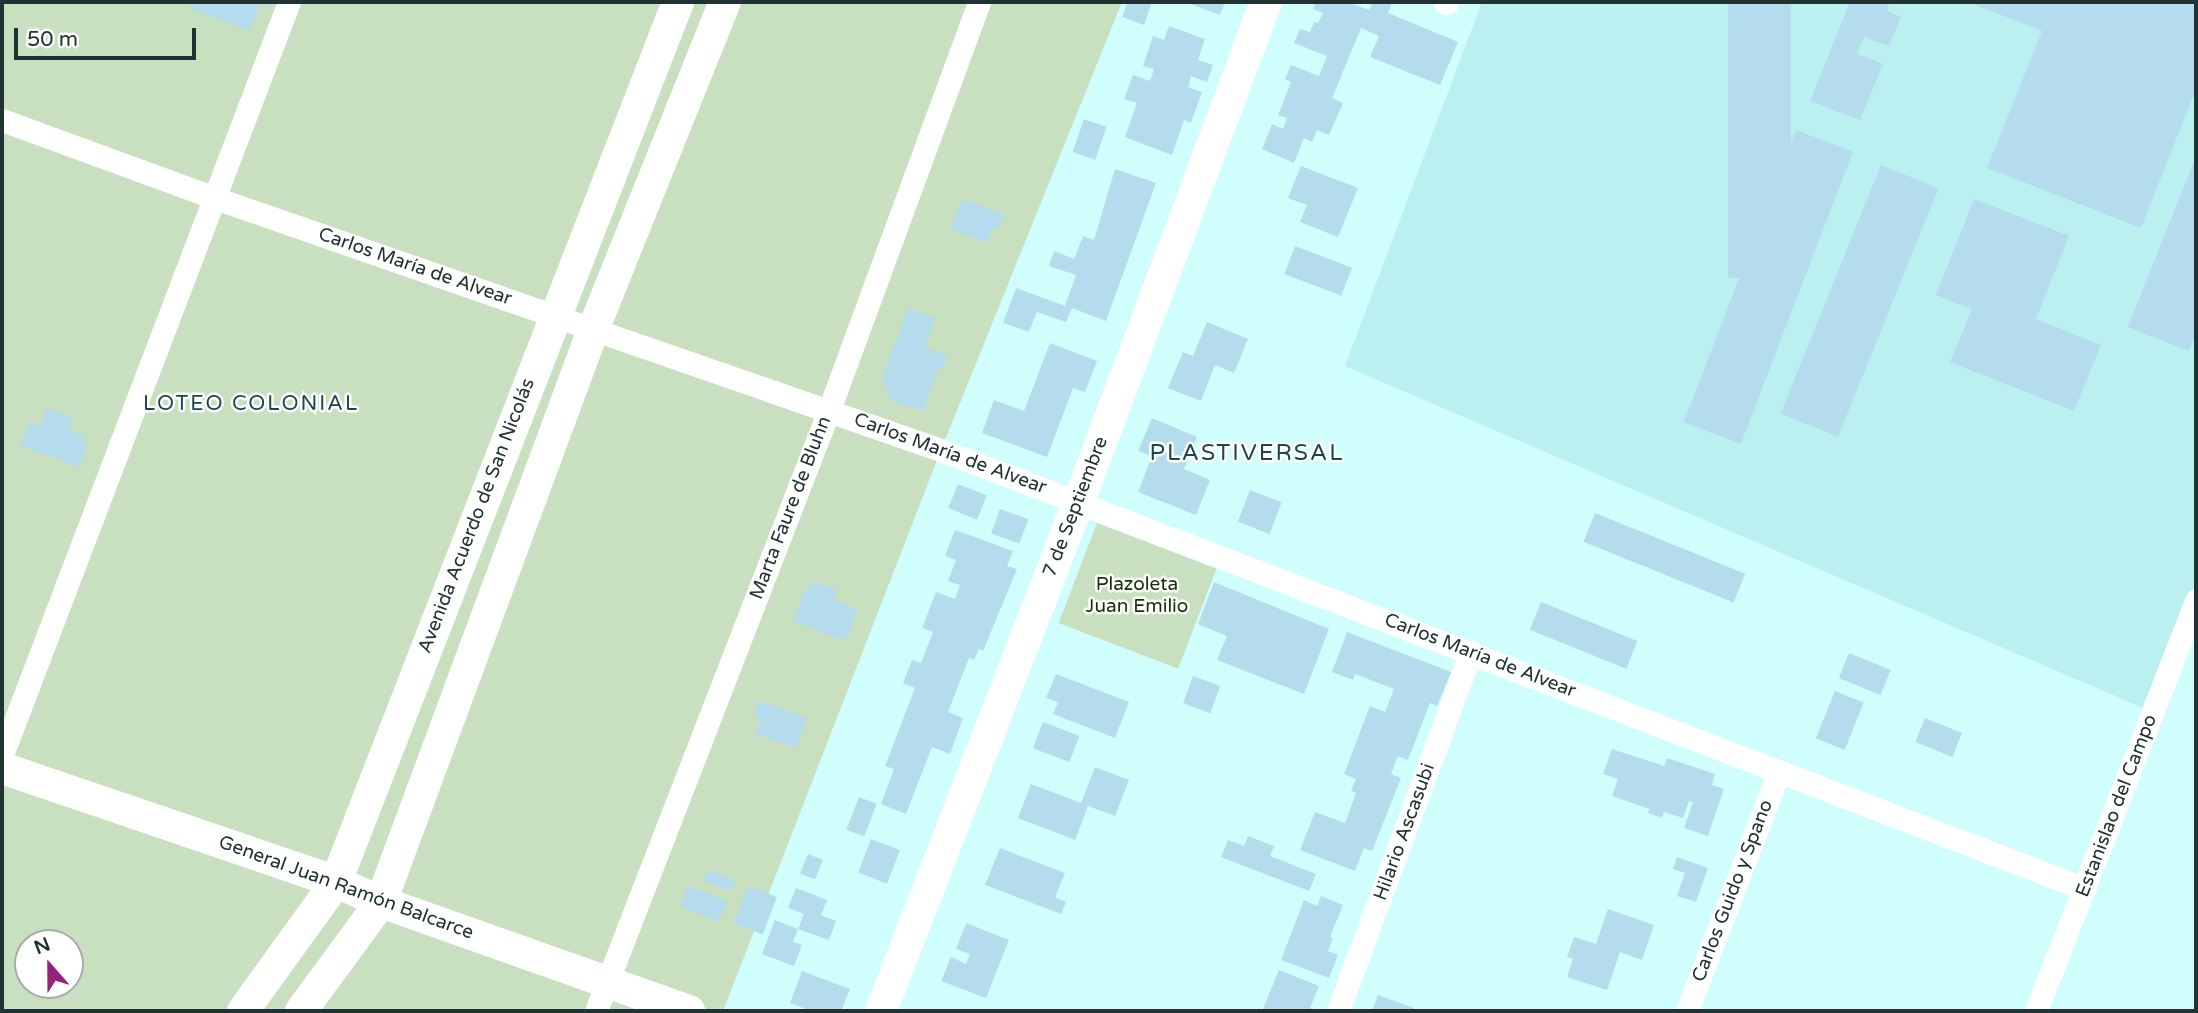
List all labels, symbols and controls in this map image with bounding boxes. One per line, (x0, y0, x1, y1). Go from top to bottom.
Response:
scale bar (18, 14, 200, 58)
text: 50 m (27, 27, 78, 52)
street label: Carlos María de Alvear (315, 223, 515, 311)
street label: Avenida Acuerdo de San Nicolás (414, 375, 540, 657)
district label: LOTEO COLONIAL (145, 391, 357, 417)
street label: Carlos María de Alvear (851, 409, 1049, 499)
street label: Marta Faure de Bluhn (746, 413, 836, 603)
street label: 7 de Septiembre (1039, 433, 1113, 581)
district label: PLASTIVERSAL (1151, 439, 1343, 467)
park label: Plazoleta Juan Emilio (1086, 574, 1188, 618)
street label: Carlos María de Alvear (1381, 609, 1579, 703)
street label: Estanislao del Campo (2072, 712, 2162, 900)
street label: Hilario Ascasubi (1370, 760, 1440, 904)
street label: Carlos Guido y Spano (1688, 797, 1778, 985)
street label: General Juan Ramón Balcarce (215, 831, 477, 945)
north arrow (14, 929, 84, 999)
text: N (31, 933, 53, 959)

